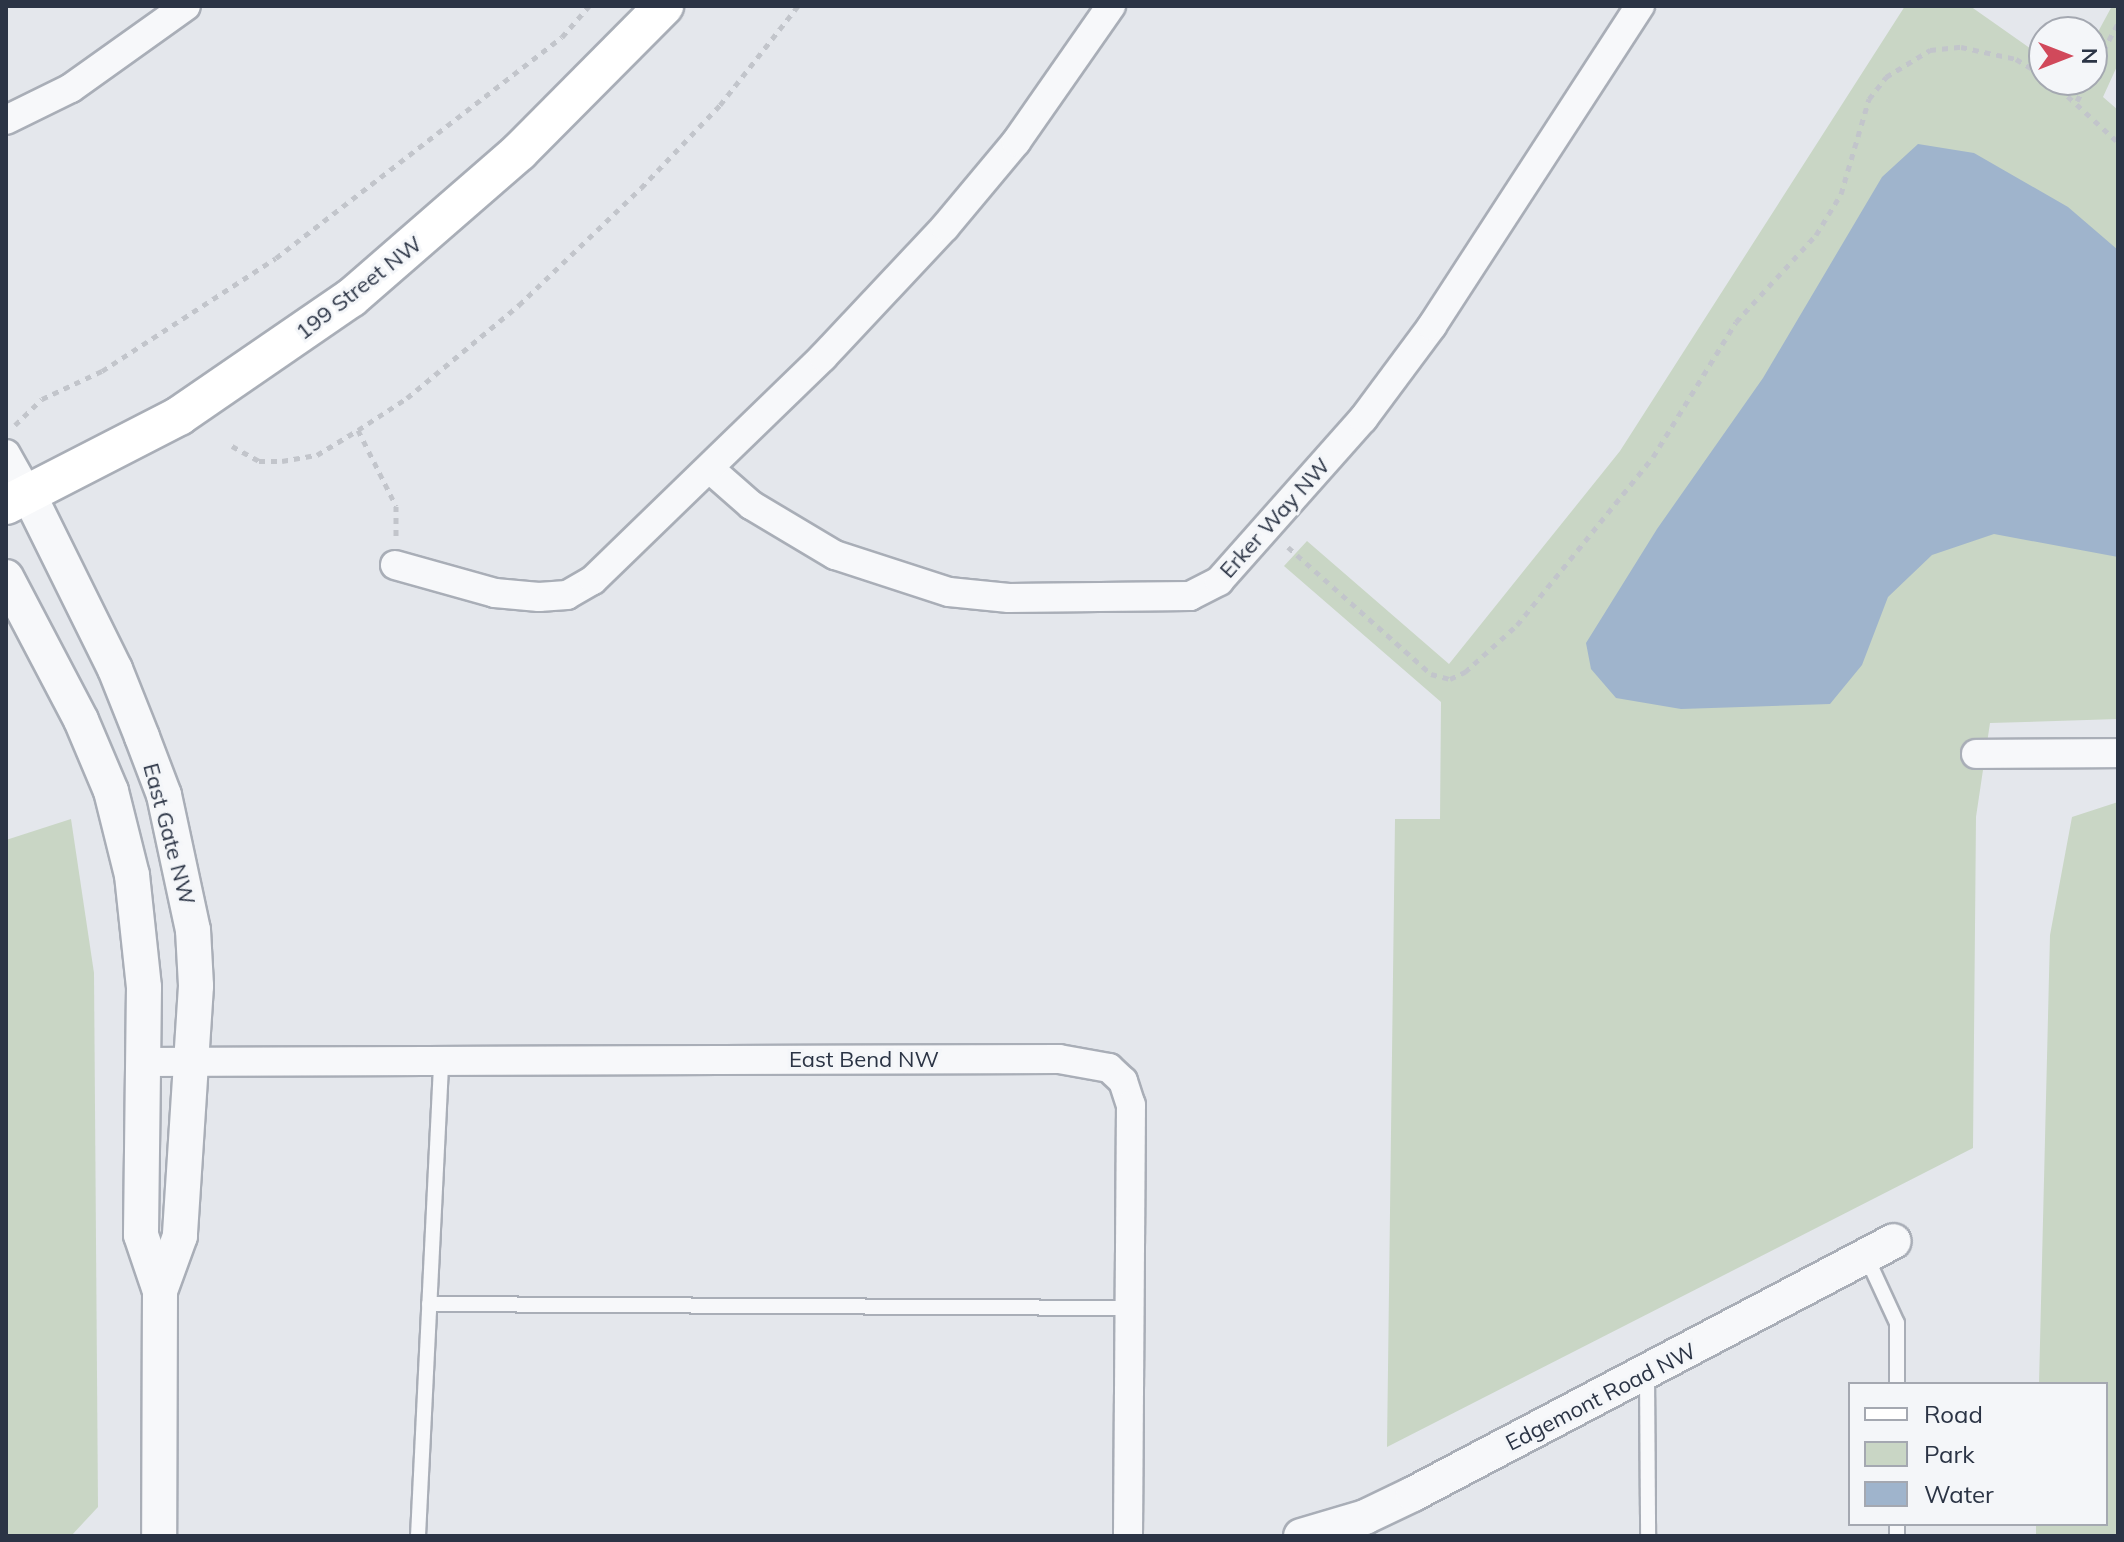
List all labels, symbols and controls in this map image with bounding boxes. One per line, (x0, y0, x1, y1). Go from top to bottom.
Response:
north arrow (2028, 16, 2108, 96)
text: N (2076, 48, 2104, 64)
street label: 199 Street NW (291, 231, 427, 345)
street label: Erker Way NW (1214, 453, 1336, 583)
street label: East Gate NW (137, 760, 201, 908)
street label: East Bend NW (789, 1047, 939, 1073)
street label: Edgemont Road NW (1501, 1338, 1701, 1456)
legend (1848, 1382, 2108, 1526)
text: Road (1924, 1399, 1983, 1429)
text: Park (1924, 1439, 1975, 1469)
text: Water (1924, 1479, 1994, 1509)

